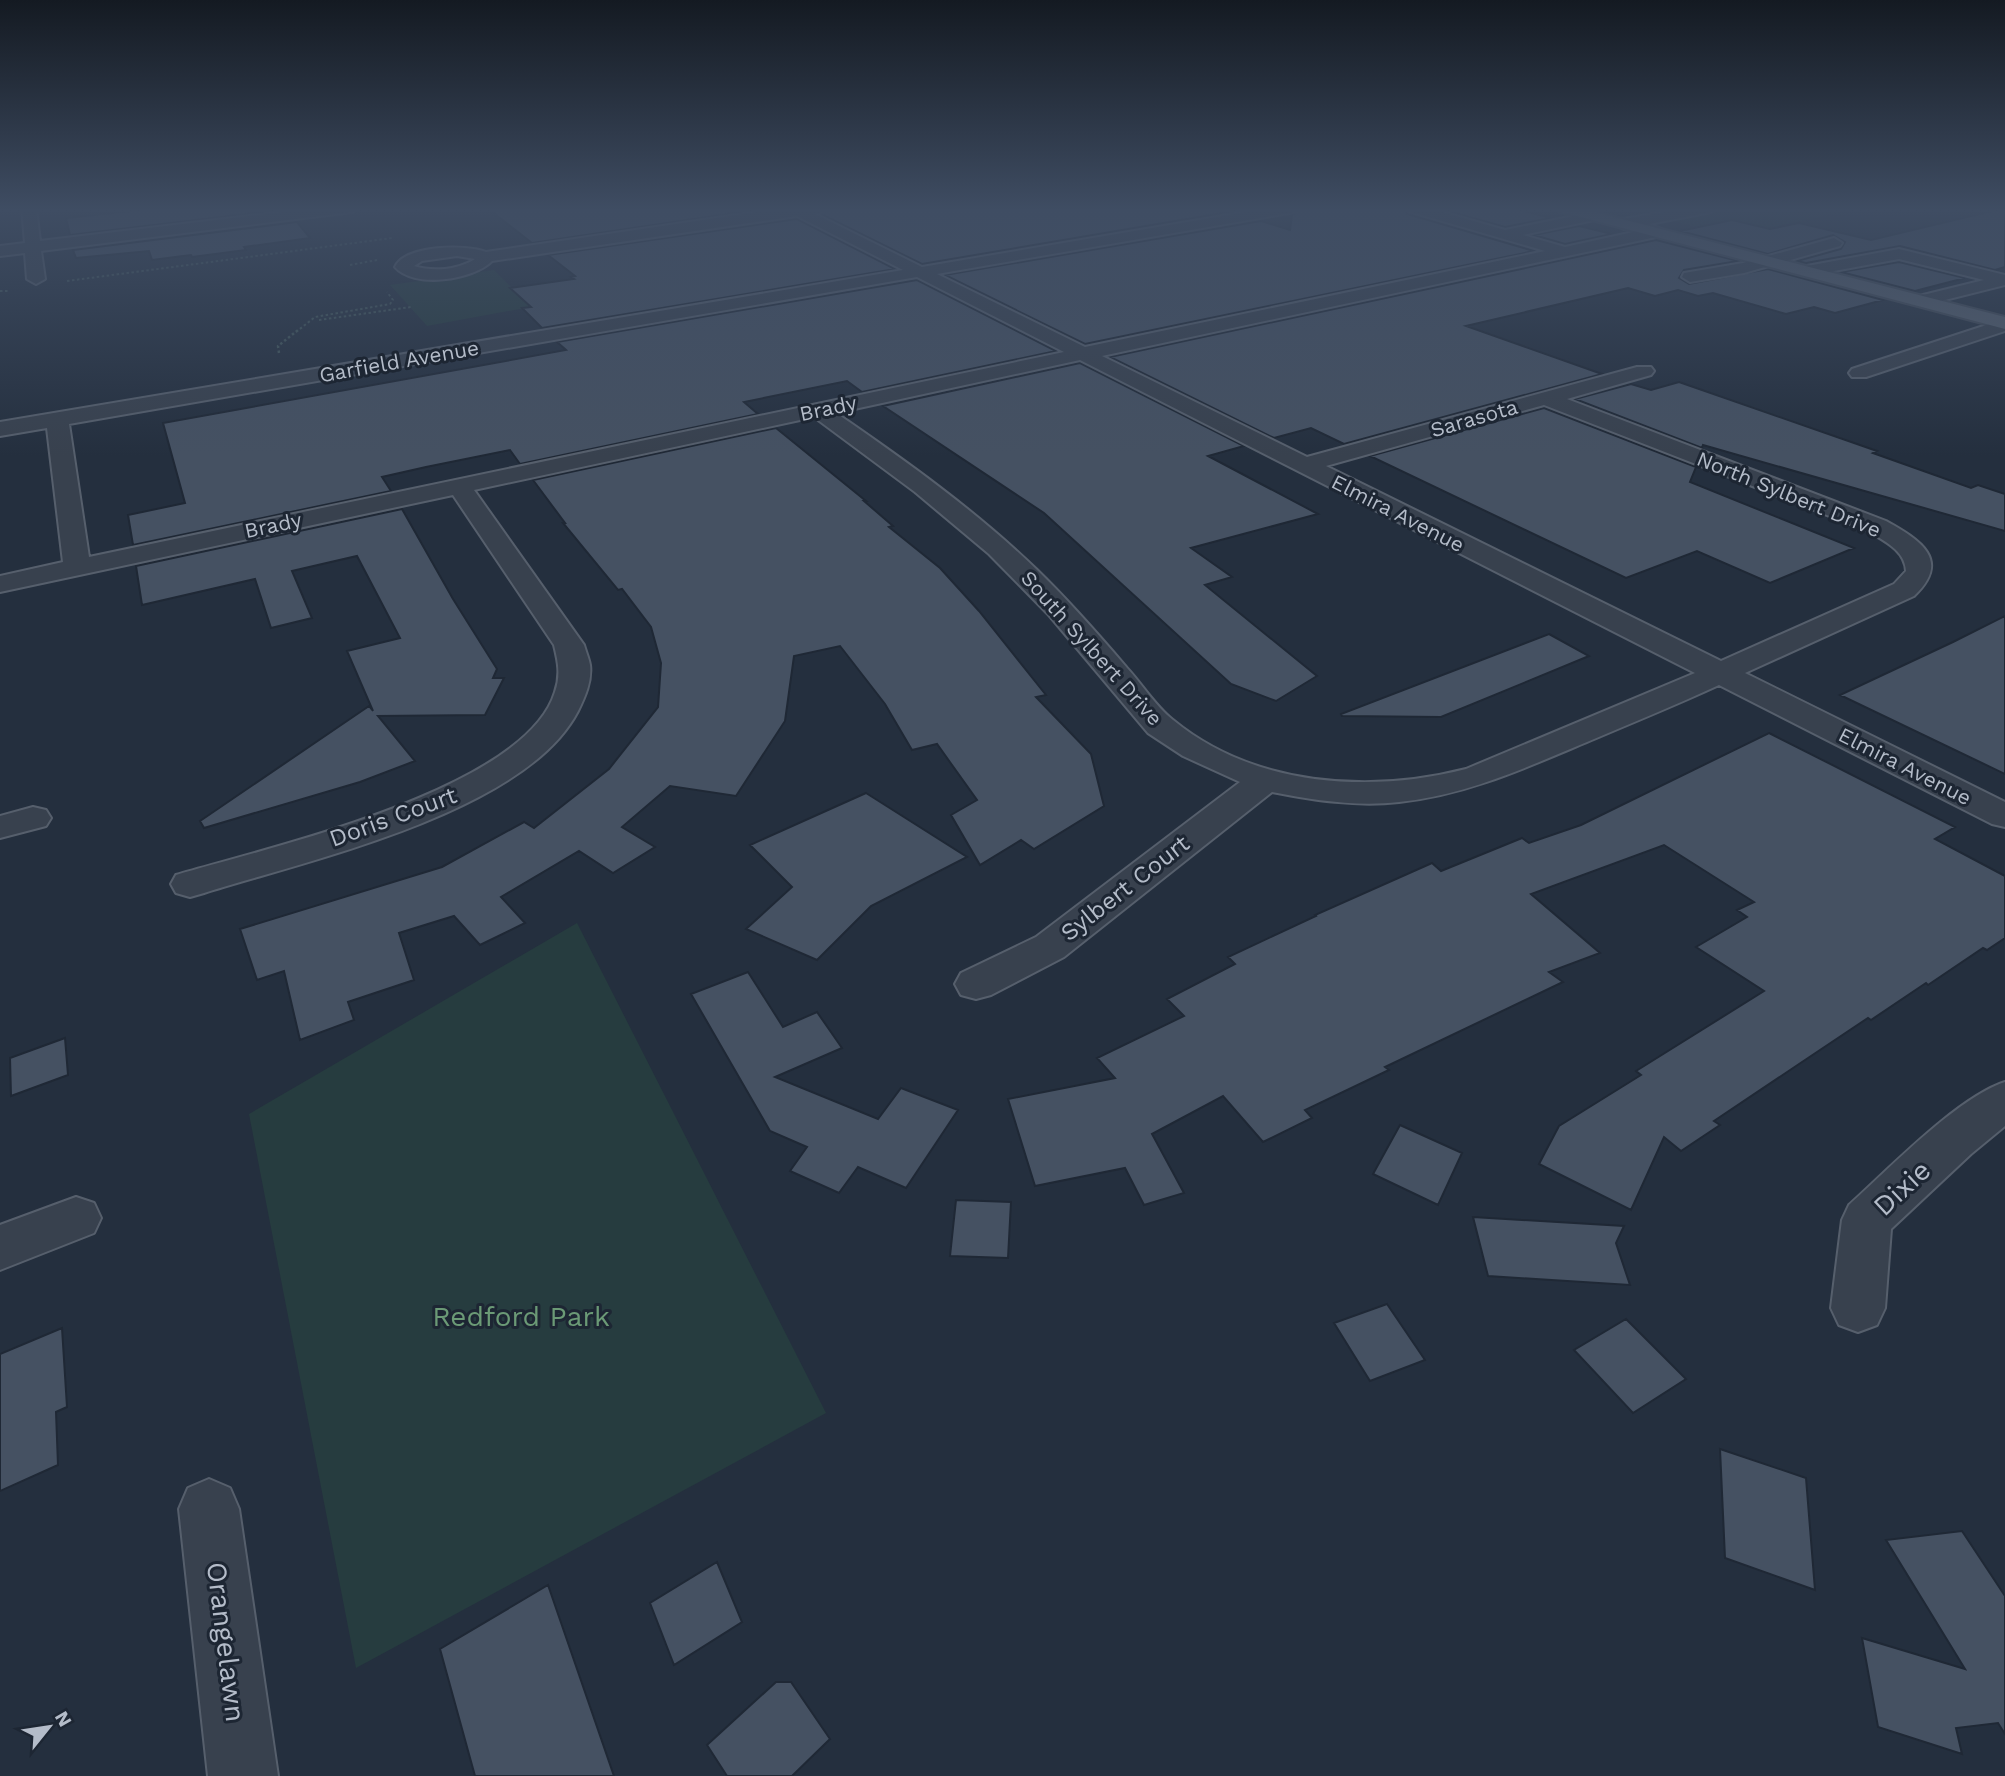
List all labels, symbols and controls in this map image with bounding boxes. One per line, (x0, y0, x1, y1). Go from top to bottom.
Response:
street label: Garfield Avenue (317, 335, 481, 387)
street label: Brady (797, 390, 859, 426)
street label: Sarasota (1428, 394, 1521, 442)
street label: North Sylbert Drive (1693, 446, 1885, 542)
street label: Elmira Avenue (1327, 469, 1469, 557)
street label: Brady (242, 507, 304, 543)
street label: South Sylbert Drive (1016, 565, 1168, 731)
street label: Elmira Avenue (1834, 722, 1976, 810)
street label: Doris Court (325, 781, 461, 853)
street label: Sylbert Court (1055, 829, 1195, 947)
street label: Dixie (1867, 1153, 1937, 1223)
park label: Redford Park (432, 1300, 610, 1333)
street label: Orangelawn (200, 1560, 252, 1724)
north arrow (14, 1692, 84, 1762)
text: N (50, 1707, 77, 1731)

